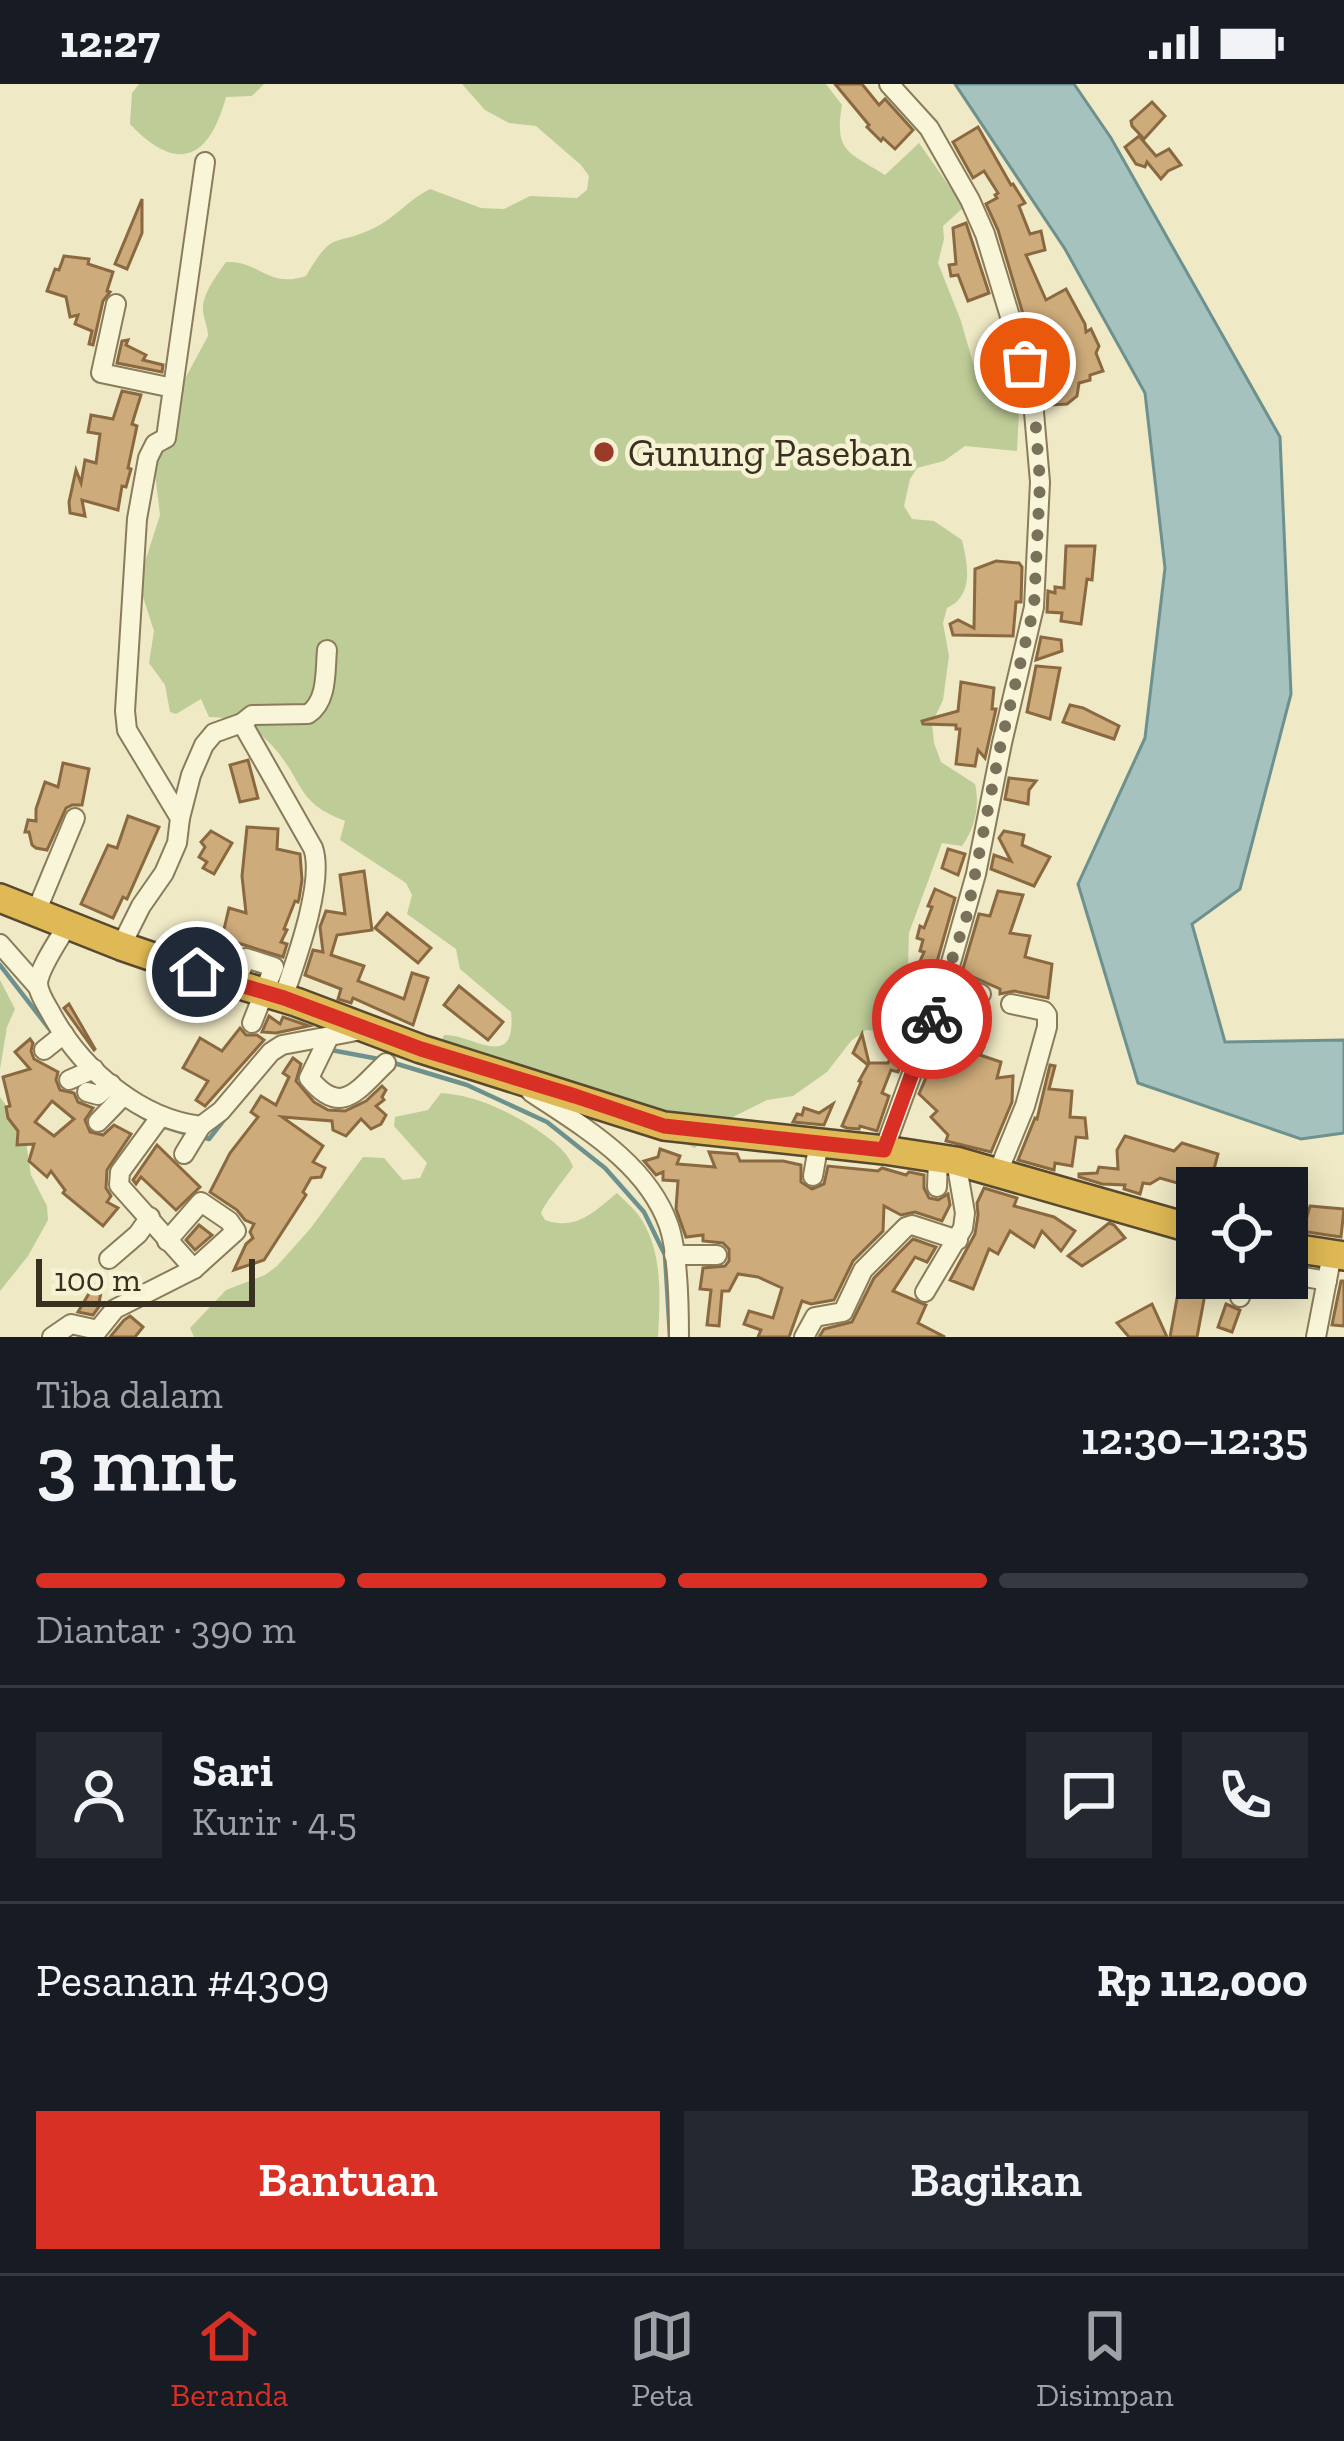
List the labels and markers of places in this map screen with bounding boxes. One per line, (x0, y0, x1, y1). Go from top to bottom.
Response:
pin (974, 312, 1076, 414)
place label: Gunung Paseban (628, 429, 912, 476)
marker: Gunung Paseban (591, 439, 617, 465)
pin (146, 921, 248, 1023)

